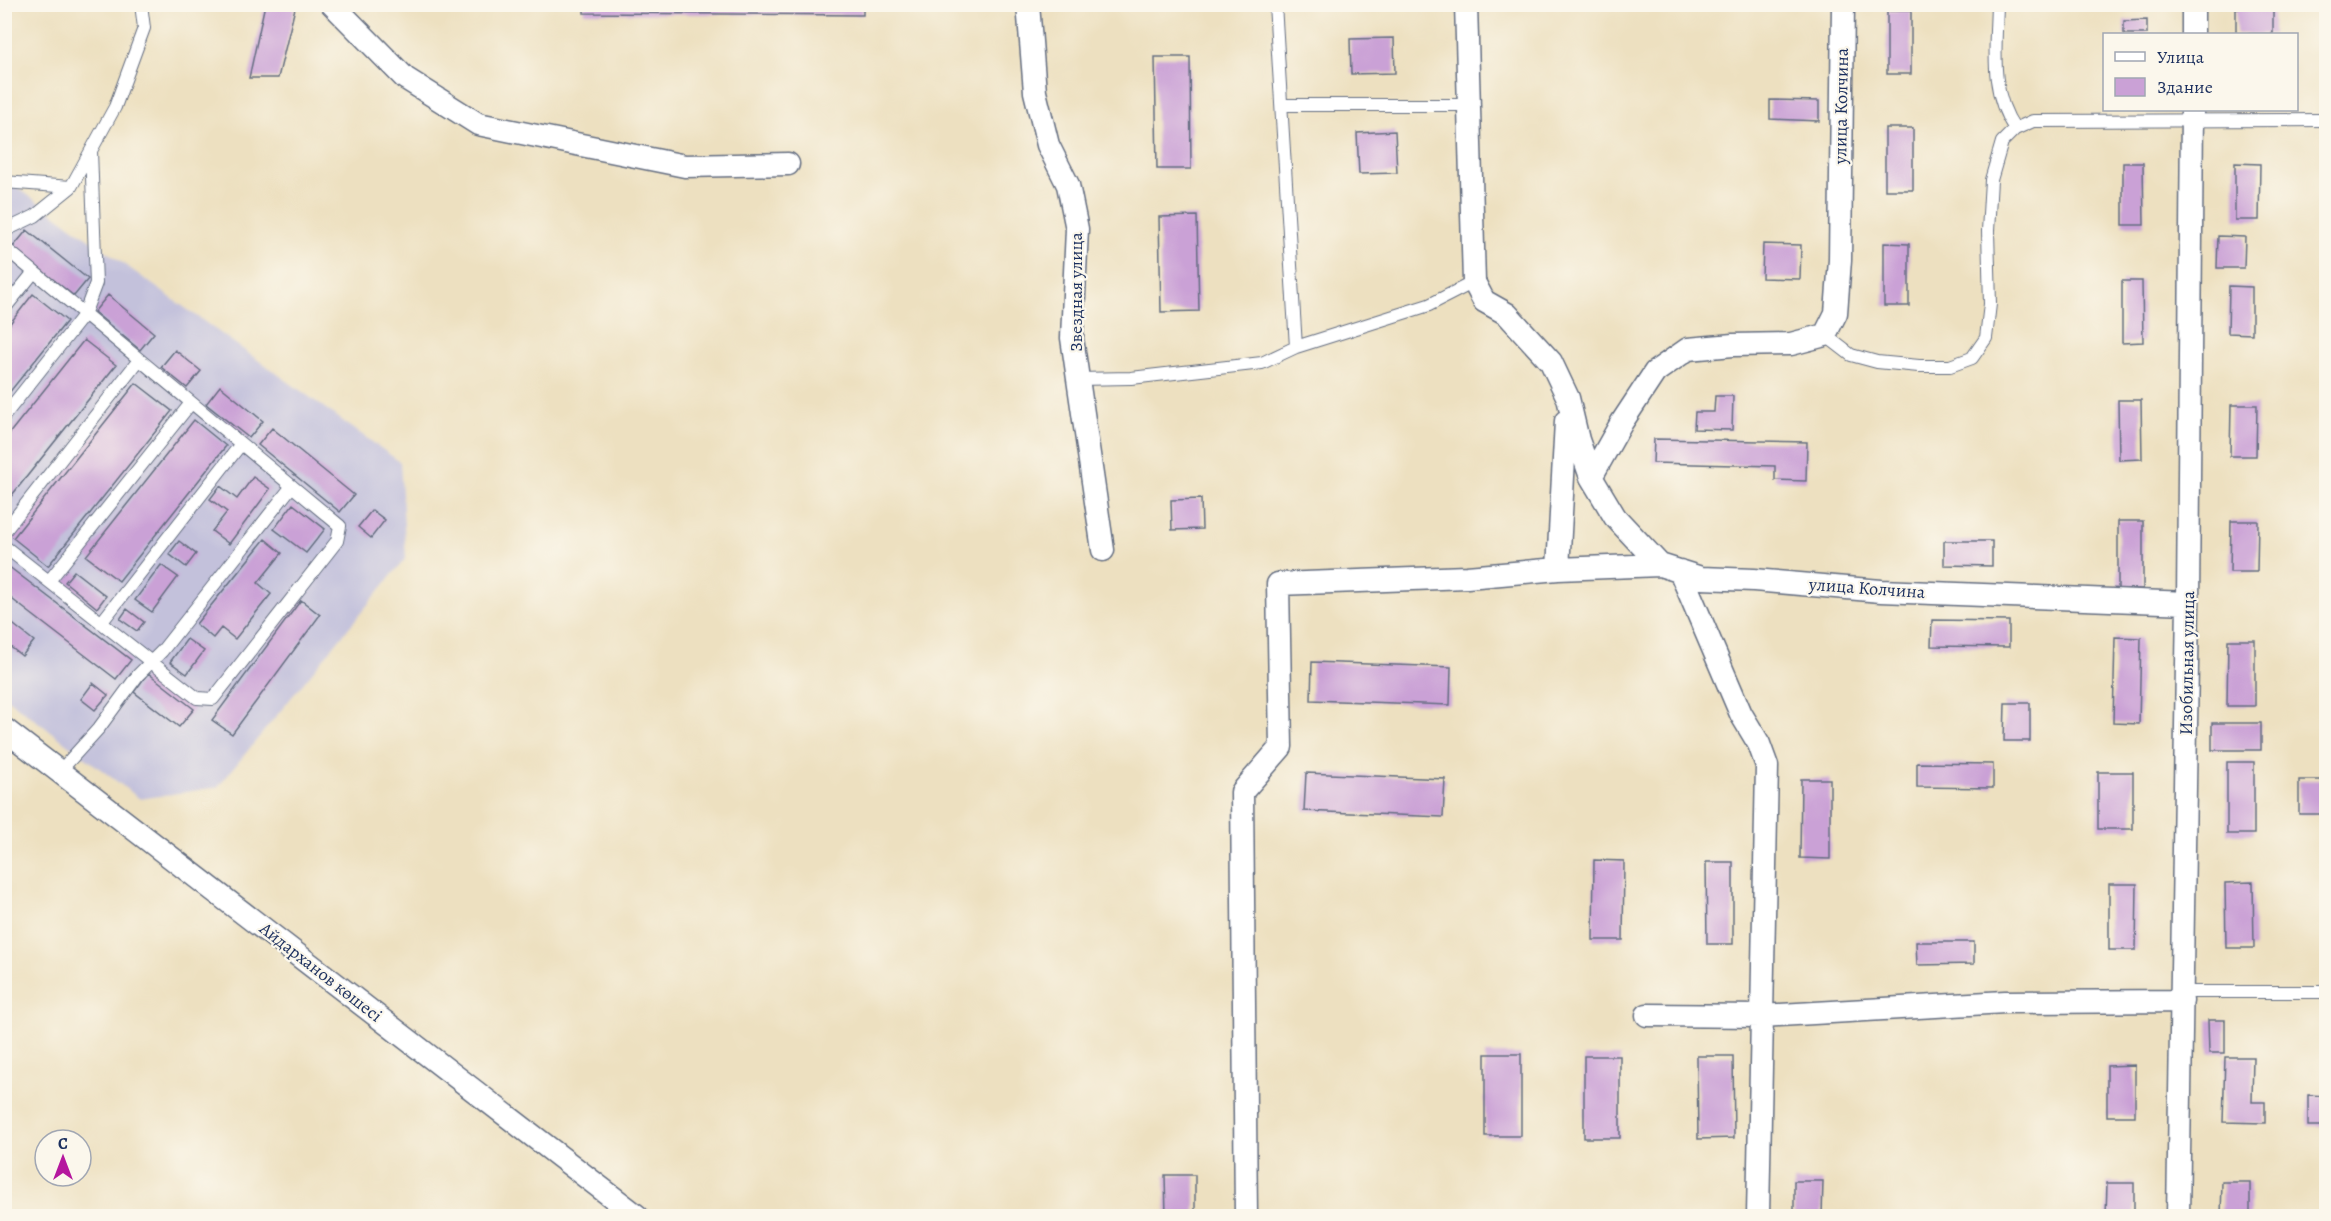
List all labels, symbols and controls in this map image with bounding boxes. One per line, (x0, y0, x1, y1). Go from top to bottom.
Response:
legend (2103, 33, 2298, 111)
text: Улица (2157, 45, 2205, 69)
street label: улица Колчина (1828, 47, 1854, 165)
text: Здание (2157, 75, 2213, 99)
street label: Звездная улица (1064, 231, 1088, 352)
street label: улица Колчина (1807, 572, 1927, 604)
street label: Изобильная улица (2174, 590, 2200, 735)
street label: Айдарханов көшесі (254, 916, 387, 1027)
north arrow (33, 1128, 93, 1188)
text: С (58, 1133, 68, 1155)

